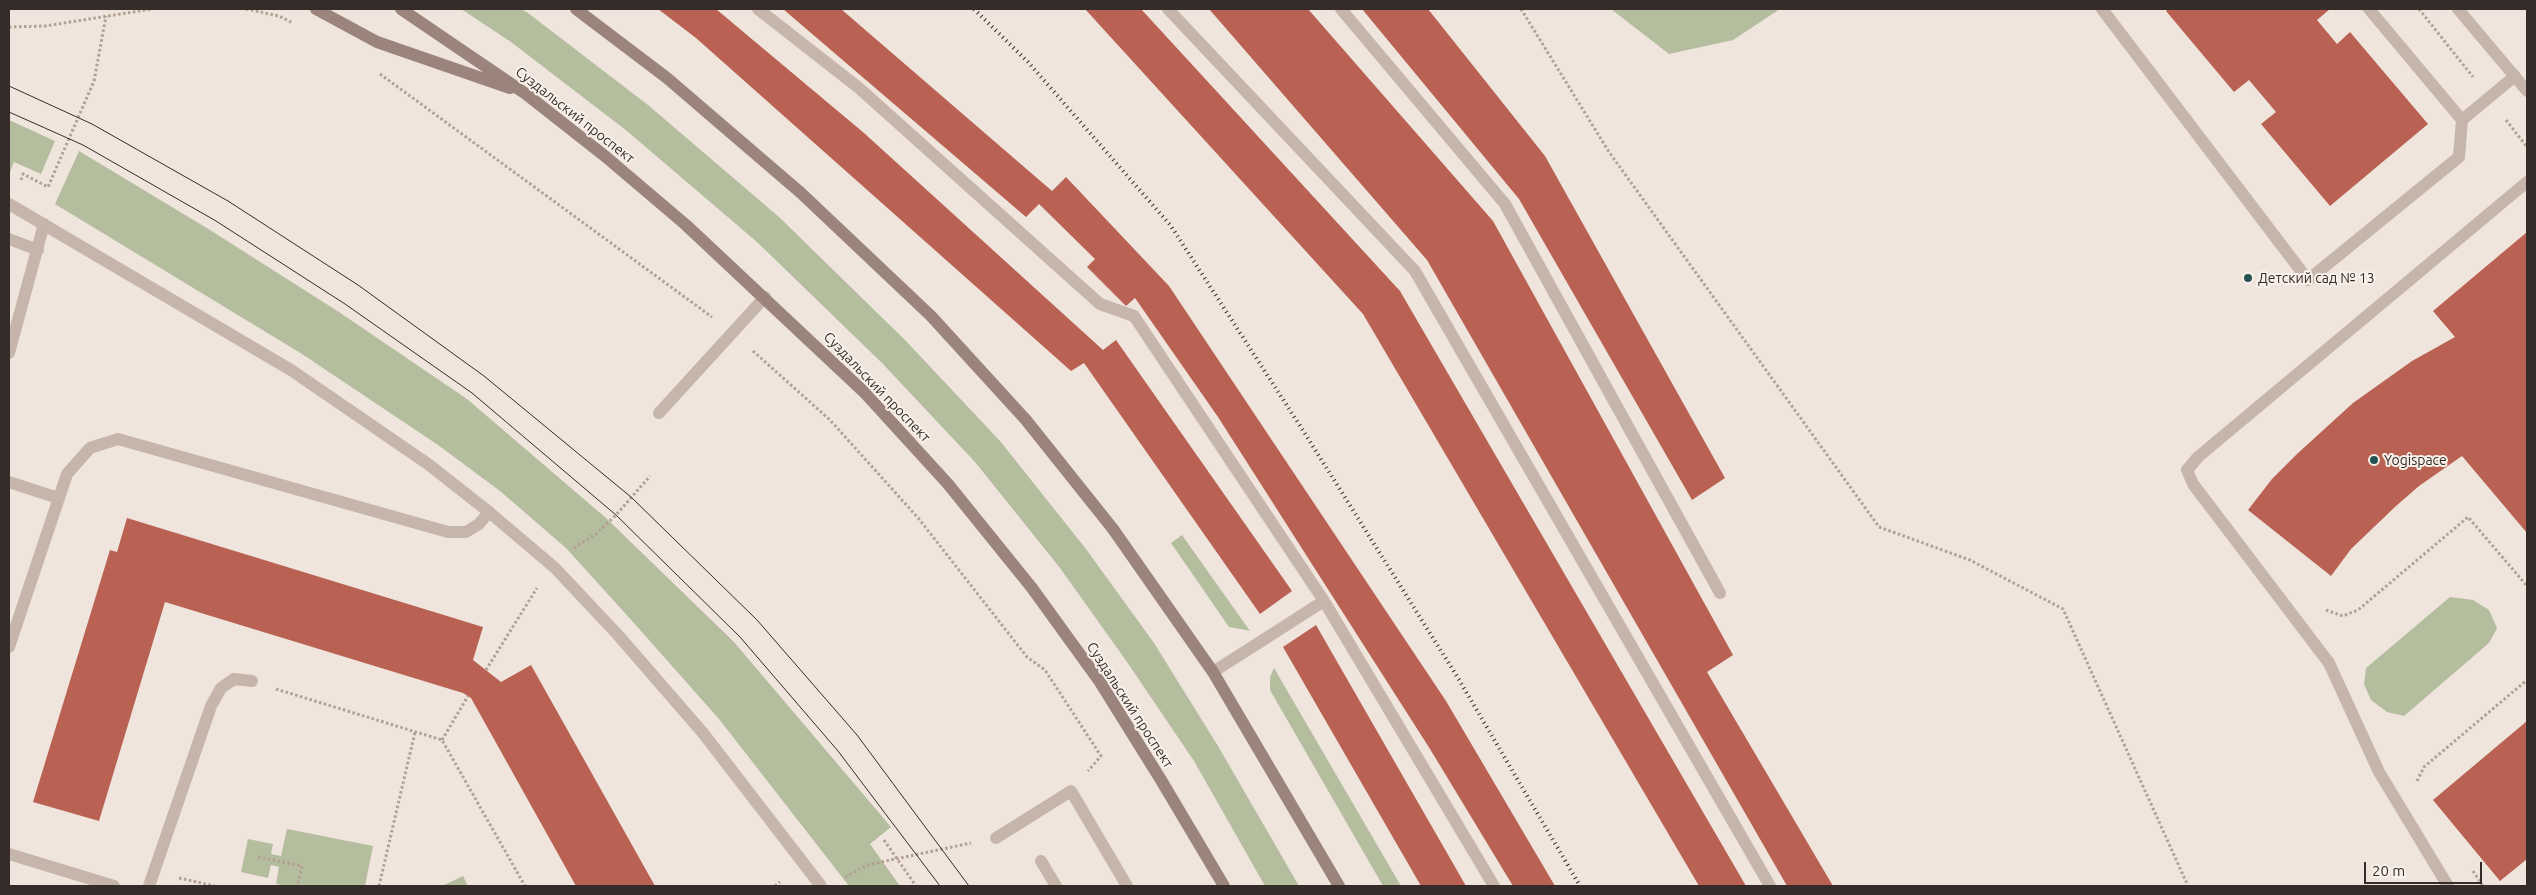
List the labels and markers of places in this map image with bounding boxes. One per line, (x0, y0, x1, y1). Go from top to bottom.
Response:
place label: Детский сад № 13 (2258, 270, 2375, 286)
marker: Детский сад № 13 (2242, 272, 2254, 284)
place label: Yogispace (2384, 452, 2447, 468)
marker: Yogispace (2368, 454, 2380, 466)

